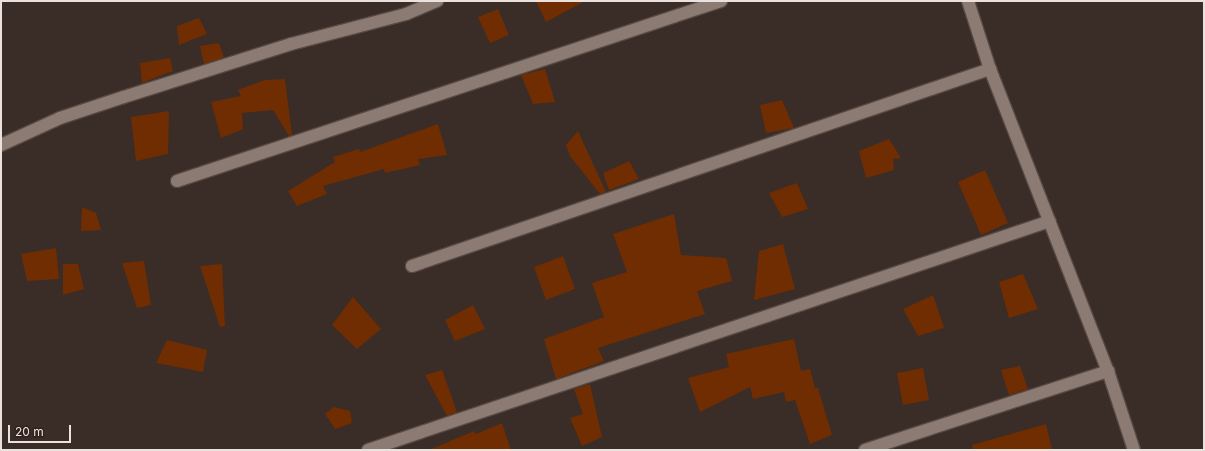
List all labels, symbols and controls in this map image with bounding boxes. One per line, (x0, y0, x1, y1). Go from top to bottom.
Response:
scale bar (10, 417, 73, 443)
text: 20 m (15, 424, 44, 439)

